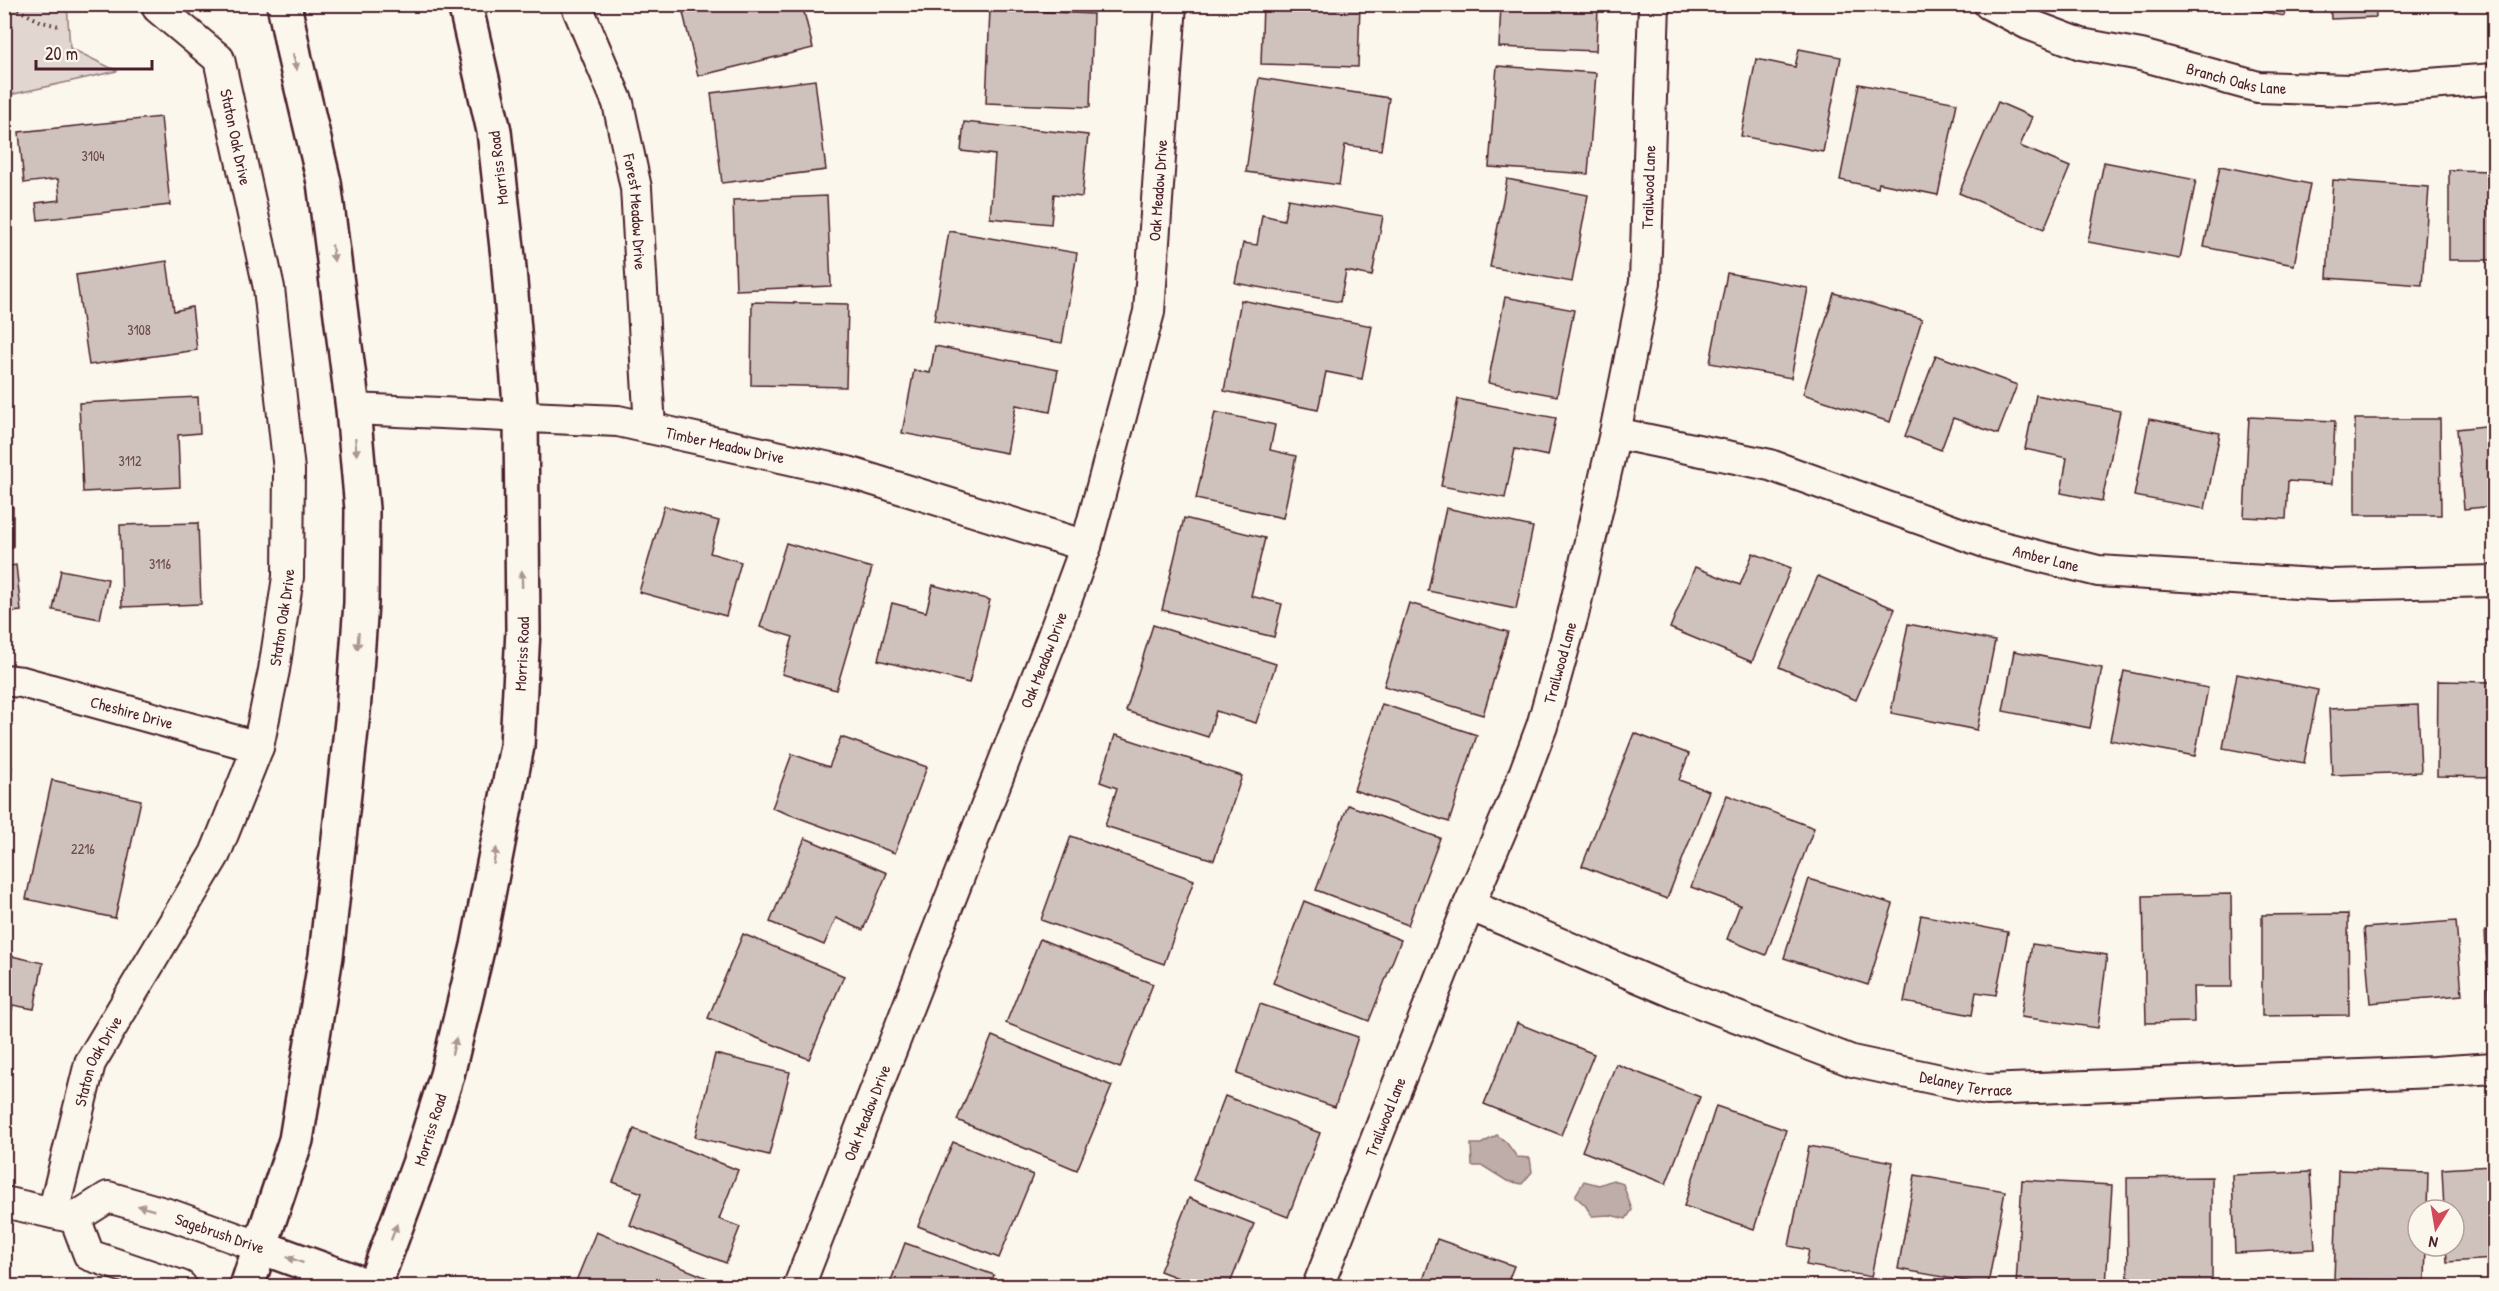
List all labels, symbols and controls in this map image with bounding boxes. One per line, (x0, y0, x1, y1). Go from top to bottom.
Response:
scale bar (36, 33, 152, 71)
text: 20 m (45, 41, 78, 66)
one-way arrow (291, 53, 301, 71)
street label: Branch Oaks Lane (2184, 57, 2287, 99)
street label: Staton Oak Drive (215, 87, 257, 188)
street label: Morriss Road (483, 130, 513, 206)
street label: Oak Meadow Drive (1143, 138, 1172, 242)
street label: Trailwood Lane (1636, 144, 1660, 230)
house number: 3104 (82, 146, 104, 165)
street label: Forest Meadow Drive (618, 151, 652, 271)
one-way arrow (328, 243, 338, 262)
house number: 3108 (127, 320, 151, 339)
street label: Timber Meadow Drive (664, 421, 787, 469)
one-way arrow (351, 437, 361, 456)
house number: 3112 (119, 451, 142, 470)
street label: Amber Lane (2011, 539, 2082, 577)
house number: 3116 (149, 554, 171, 573)
street label: Staton Oak Drive (264, 568, 299, 668)
one-way arrow (517, 569, 527, 588)
street label: Oak Meadow Drive (1015, 608, 1072, 711)
street label: Morriss Road (509, 617, 534, 692)
street label: Trailwood Lane (1538, 619, 1582, 706)
one-way arrow (354, 632, 363, 651)
street label: Cheshire Drive (88, 690, 176, 734)
house number: 2216 (71, 839, 95, 858)
one-way arrow (491, 846, 500, 865)
street label: Staton Oak Drive (69, 1011, 127, 1109)
one-way arrow (450, 1037, 459, 1056)
street label: Oak Meadow Drive (838, 1061, 896, 1164)
street label: Delaney Terrace (1918, 1065, 2013, 1101)
street label: Trailwood Lane (1359, 1073, 1411, 1160)
street label: Morriss Road (408, 1091, 451, 1168)
north arrow (2406, 1198, 2466, 1258)
one-way arrow (137, 1203, 155, 1212)
street label: Sagebrush Drive (172, 1207, 268, 1259)
one-way arrow (389, 1222, 399, 1240)
text: N (2426, 1231, 2439, 1254)
one-way arrow (286, 1254, 304, 1264)

